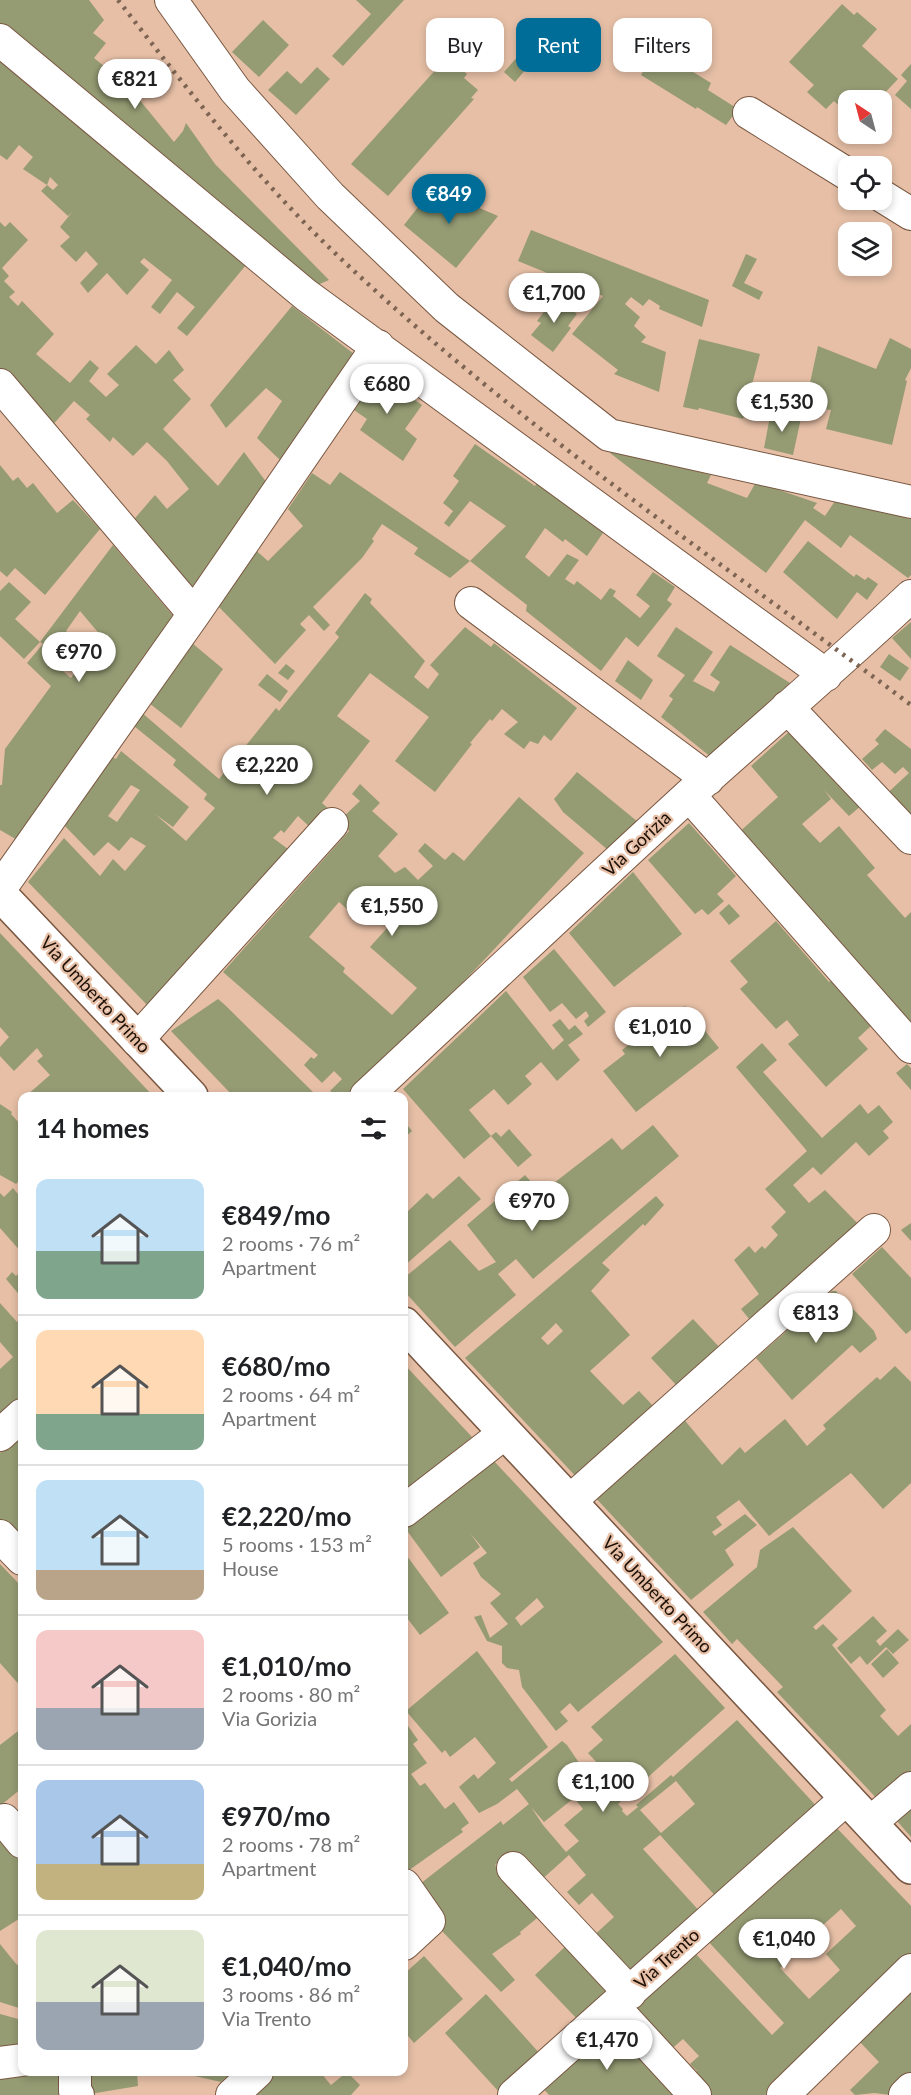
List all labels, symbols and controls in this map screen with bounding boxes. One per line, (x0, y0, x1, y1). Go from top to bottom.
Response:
chip: Buy (426, 18, 504, 72)
chip: Rent (516, 18, 601, 72)
chip: Filters (613, 18, 712, 72)
pin: €821 (99, 59, 171, 110)
text: €821 (112, 66, 158, 90)
north arrow (838, 90, 892, 144)
map controls (838, 90, 892, 276)
button: locate (838, 156, 892, 210)
pin: €849 (413, 174, 485, 225)
text: €849 (426, 181, 472, 205)
button: layers (838, 222, 892, 276)
pin: €1,700 (505, 273, 603, 324)
text: €1,700 (523, 280, 585, 304)
pin: €680 (351, 364, 423, 415)
text: €680 (364, 371, 410, 395)
pin: €1,530 (733, 382, 831, 433)
text: €1,530 (751, 389, 813, 413)
pin: €970 (43, 632, 115, 683)
text: €970 (56, 639, 102, 663)
pin: €2,220 (218, 745, 316, 796)
text: €2,220 (236, 752, 298, 776)
street label: Via Gorizia (598, 806, 675, 881)
pin: €1,550 (343, 886, 441, 937)
text: €1,550 (361, 893, 423, 917)
street label: Via Umberto Primo (36, 931, 156, 1057)
pin: €1,010 (611, 1007, 709, 1058)
text: €1,010 (629, 1014, 691, 1038)
text: 14 homes (36, 1112, 149, 1144)
icon: filters (357, 1112, 390, 1145)
pin: €970 (496, 1181, 568, 1232)
text: €970 (509, 1188, 555, 1212)
text: €849/mo (222, 1199, 330, 1231)
icon: home (84, 1203, 156, 1275)
text: 2 rooms · 76 m² (222, 1231, 360, 1255)
text: Apartment (222, 1255, 316, 1279)
pin: €813 (780, 1293, 852, 1344)
text: €813 (793, 1300, 839, 1324)
text: €680/mo (222, 1350, 330, 1382)
icon: home (84, 1354, 156, 1426)
text: 2 rooms · 64 m² (222, 1382, 360, 1406)
text: Apartment (222, 1406, 316, 1430)
text: €2,220/mo (222, 1500, 352, 1532)
icon: home (84, 1504, 156, 1576)
street label: Via Umberto Primo (598, 1531, 718, 1657)
text: 5 rooms · 153 m² (222, 1532, 372, 1556)
text: House (222, 1556, 279, 1580)
text: €1,010/mo (222, 1650, 352, 1682)
icon: home (84, 1654, 156, 1726)
text: 2 rooms · 80 m² (222, 1682, 360, 1706)
text: Via Gorizia (222, 1706, 317, 1730)
pin: €1,100 (554, 1762, 652, 1813)
text: €1,100 (572, 1769, 634, 1793)
text: €970/mo (222, 1800, 330, 1832)
icon: home (84, 1804, 156, 1876)
text: 2 rooms · 78 m² (222, 1832, 360, 1856)
text: Apartment (222, 1856, 316, 1880)
pin: €1,040 (735, 1919, 833, 1970)
street label: Via Trento (629, 1923, 704, 1993)
text: €1,040 (753, 1926, 815, 1950)
text: €1,040/mo (222, 1950, 352, 1982)
icon: home (84, 1954, 156, 2026)
text: 3 rooms · 86 m² (222, 1982, 360, 2006)
text: Via Trento (222, 2006, 311, 2030)
pin: €1,470 (558, 2020, 656, 2071)
text: €1,470 (576, 2027, 638, 2051)

